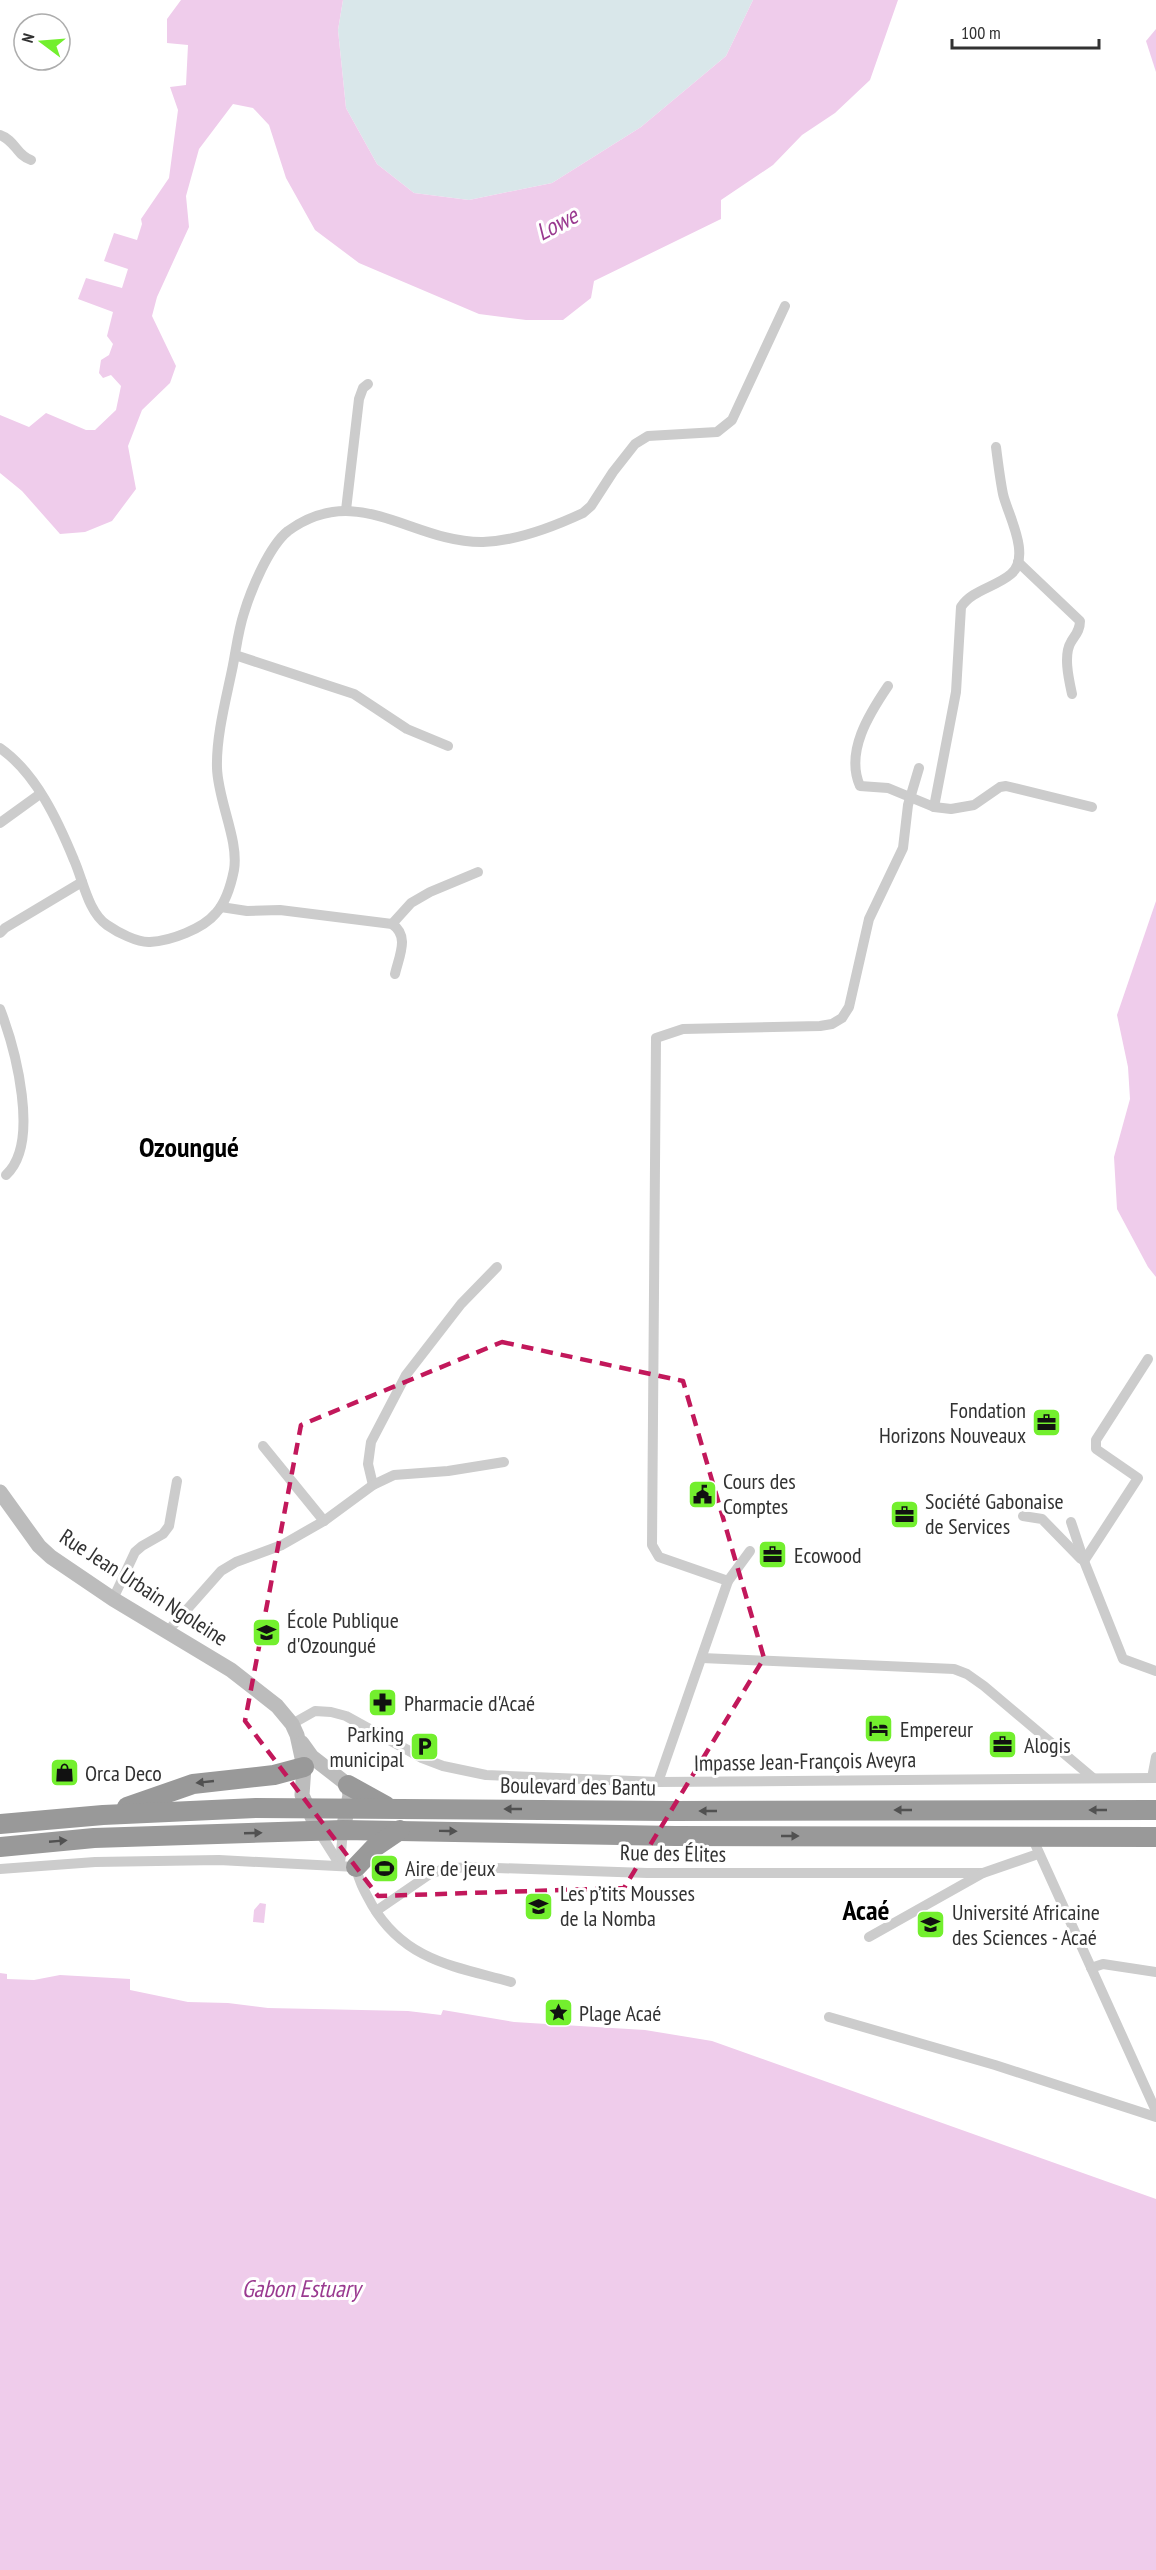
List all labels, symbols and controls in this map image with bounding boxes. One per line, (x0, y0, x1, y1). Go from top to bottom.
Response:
north arrow (12, 12, 72, 72)
scale bar (952, 12, 1099, 50)
text: 100 m (961, 21, 1001, 44)
text: N (17, 31, 38, 45)
water label: Lowe (531, 199, 585, 247)
district label: Ozoungué (139, 1128, 239, 1165)
place label: Fondation Horizons Nouveaux (879, 1396, 1026, 1449)
office icon: Fondation Horizons Nouveaux (1031, 1407, 1063, 1439)
place label: Cours des Comptes (723, 1467, 796, 1520)
public building icon: Cours des Comptes (686, 1478, 718, 1510)
place label: Société Gabonaise de Services (925, 1487, 1064, 1540)
office icon: Société Gabonaise de Services (888, 1498, 920, 1530)
street label: Rue Jean Urbain Ngoleine (55, 1522, 233, 1652)
office icon: Ecowood (757, 1539, 789, 1571)
place label: Ecowood (794, 1541, 862, 1569)
place label: École Publique d'Ozoungué (287, 1606, 399, 1659)
school or university icon: École Publique d'Ozoungué (250, 1617, 282, 1649)
pharmacy icon: Pharmacie d'Acaé (367, 1687, 399, 1719)
place label: Pharmacie d'Acaé (404, 1689, 535, 1717)
hotel icon: Empereur (863, 1713, 895, 1745)
place label: Empereur (900, 1715, 973, 1743)
place label: Parking municipal (330, 1720, 405, 1773)
office icon: Alogis (987, 1729, 1019, 1761)
parking icon: Parking municipal (409, 1731, 441, 1763)
place label: Alogis (1024, 1731, 1071, 1759)
street label: Impasse Jean-François Aveyra (693, 1745, 917, 1777)
shop icon: Orca Deco (48, 1757, 80, 1789)
place label: Orca Deco (85, 1759, 162, 1787)
street label: Boulevard des Bantu (500, 1771, 656, 1801)
one-way arrow (196, 1778, 215, 1787)
one-way arrow (503, 1804, 522, 1814)
one-way arrow (893, 1805, 912, 1815)
one-way arrow (1088, 1805, 1107, 1815)
one-way arrow (698, 1806, 717, 1816)
one-way arrow (438, 1826, 457, 1836)
one-way arrow (244, 1828, 263, 1838)
one-way arrow (780, 1831, 799, 1841)
one-way arrow (49, 1836, 68, 1846)
street label: Rue des Élites (620, 1838, 726, 1868)
sports icon: Aire de jeux (368, 1852, 400, 1884)
place label: Aire de jeux (405, 1854, 496, 1882)
place label: Les p’tits Mousses de la Nomba (560, 1879, 695, 1932)
school or university icon: Les p’tits Mousses de la Nomba (523, 1890, 555, 1922)
district label: Acaé (842, 1891, 889, 1928)
place label: Université Africaine des Sciences - Acaé (952, 1898, 1100, 1951)
school or university icon: Université Africaine des Sciences - Acaé (915, 1909, 947, 1941)
place icon: Plage Acaé (542, 1997, 574, 2029)
place label: Plage Acaé (579, 1999, 661, 2027)
water label: Gabon Estuary (242, 2273, 363, 2304)

